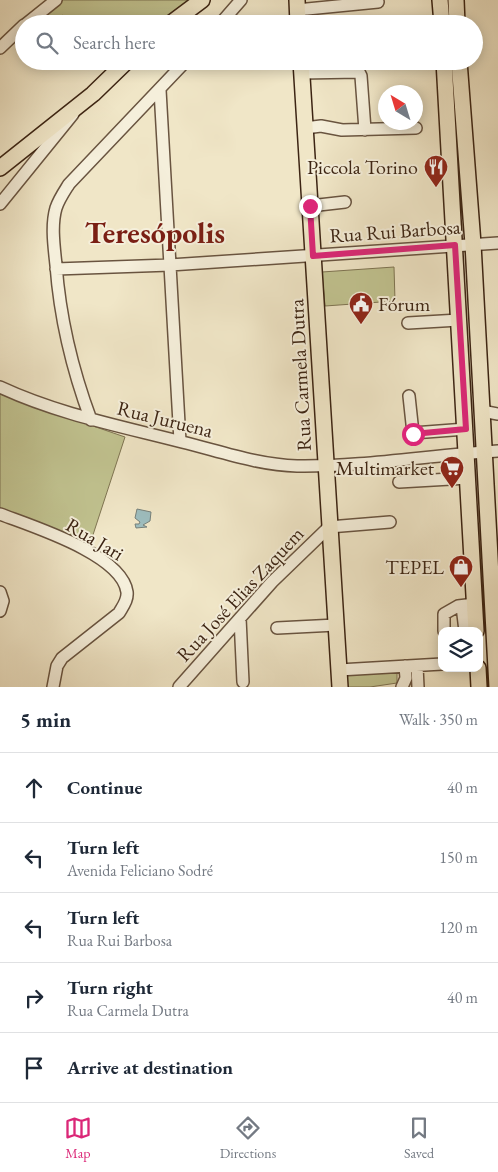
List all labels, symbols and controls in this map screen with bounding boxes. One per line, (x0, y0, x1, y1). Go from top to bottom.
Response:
search box (15, 15, 483, 70)
icon: search (33, 29, 61, 57)
text: Search here (73, 30, 155, 55)
north arrow (378, 85, 423, 130)
place label: Piccola Torino (307, 154, 418, 180)
restaurant icon: Piccola Torino (423, 154, 449, 188)
route end (299, 195, 322, 218)
district label: Teresópolis (85, 213, 225, 252)
street label: Rua Rui Barbosa (328, 213, 462, 249)
public building icon: Fórum (348, 291, 374, 325)
place label: Fórum (378, 291, 431, 317)
street label: Rua Carmela Dutra (283, 298, 317, 452)
street label: Rua Juruena (114, 395, 216, 443)
route start (402, 423, 425, 446)
place label: Multimarket (336, 455, 435, 481)
supermarket icon: Multimarket (439, 455, 465, 489)
street label: Rua Jari (61, 512, 129, 566)
street label: Rua José Elias Zaquem (171, 521, 310, 667)
place label: TEPEL (385, 554, 444, 580)
shop icon: TEPEL (448, 554, 474, 588)
map controls (438, 627, 483, 672)
button: layers (438, 627, 483, 672)
text: 5 min (20, 706, 71, 733)
text: Walk · 350 m (399, 709, 478, 730)
icon: ahead (20, 774, 48, 802)
text: Continue (67, 775, 142, 800)
text: 40 m (447, 777, 478, 798)
text: Turn left (67, 835, 139, 860)
icon: left (20, 844, 48, 872)
text: 150 m (439, 847, 478, 868)
text: Avenida Feliciano Sodré (67, 860, 213, 881)
text: Turn left (67, 905, 139, 930)
icon: left (20, 914, 48, 942)
text: 120 m (439, 917, 478, 938)
text: Rua Rui Barbosa (67, 930, 172, 951)
text: Turn right (67, 975, 153, 1000)
icon: right (20, 984, 48, 1012)
text: 40 m (447, 987, 478, 1008)
text: Rua Carmela Dutra (67, 1000, 189, 1021)
icon: arrive (20, 1054, 48, 1082)
text: Arrive at destination (67, 1055, 233, 1080)
tab: Map (64, 1114, 92, 1162)
tab: Directions (220, 1114, 276, 1162)
tab: Saved (404, 1114, 434, 1162)

